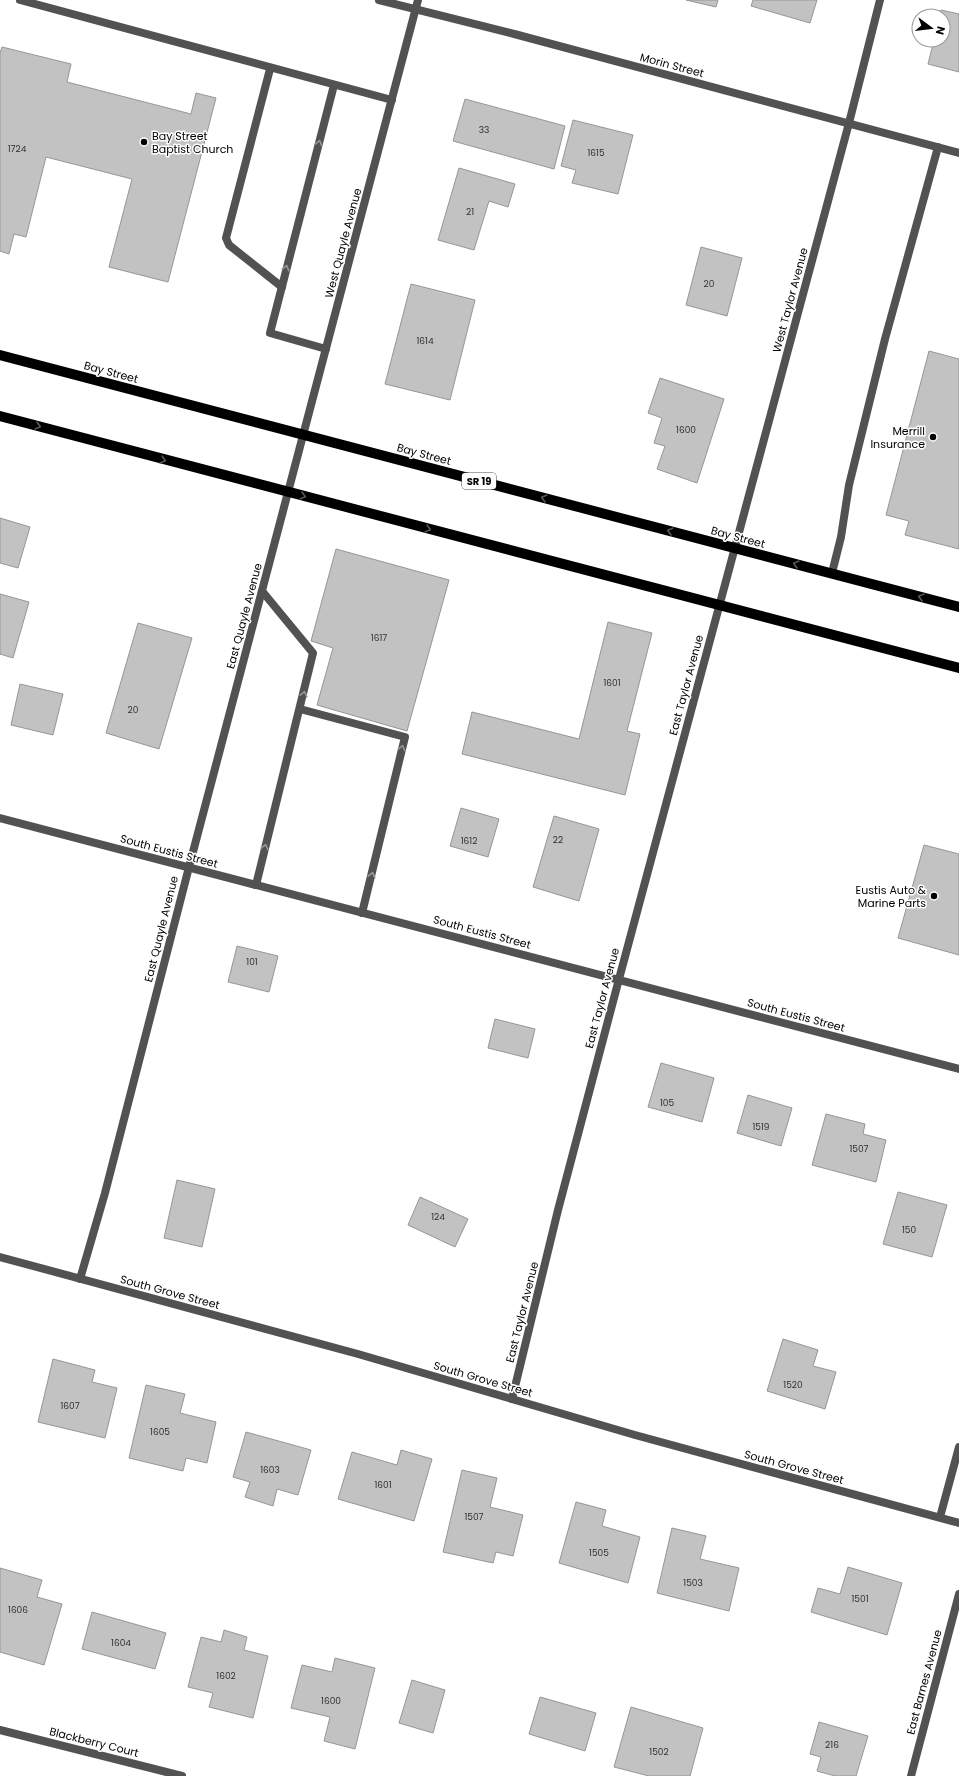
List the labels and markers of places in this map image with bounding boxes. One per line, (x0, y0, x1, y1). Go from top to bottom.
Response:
place label: Bay Street Baptist Church (152, 128, 233, 157)
marker: Bay Street Baptist Church (139, 137, 149, 147)
place label: Merrill Insurance (870, 423, 925, 452)
marker: Merrill Insurance (928, 432, 938, 442)
place label: Eustis Auto & Marine Parts (856, 882, 927, 911)
marker: Eustis Auto & Marine Parts (929, 891, 939, 901)

